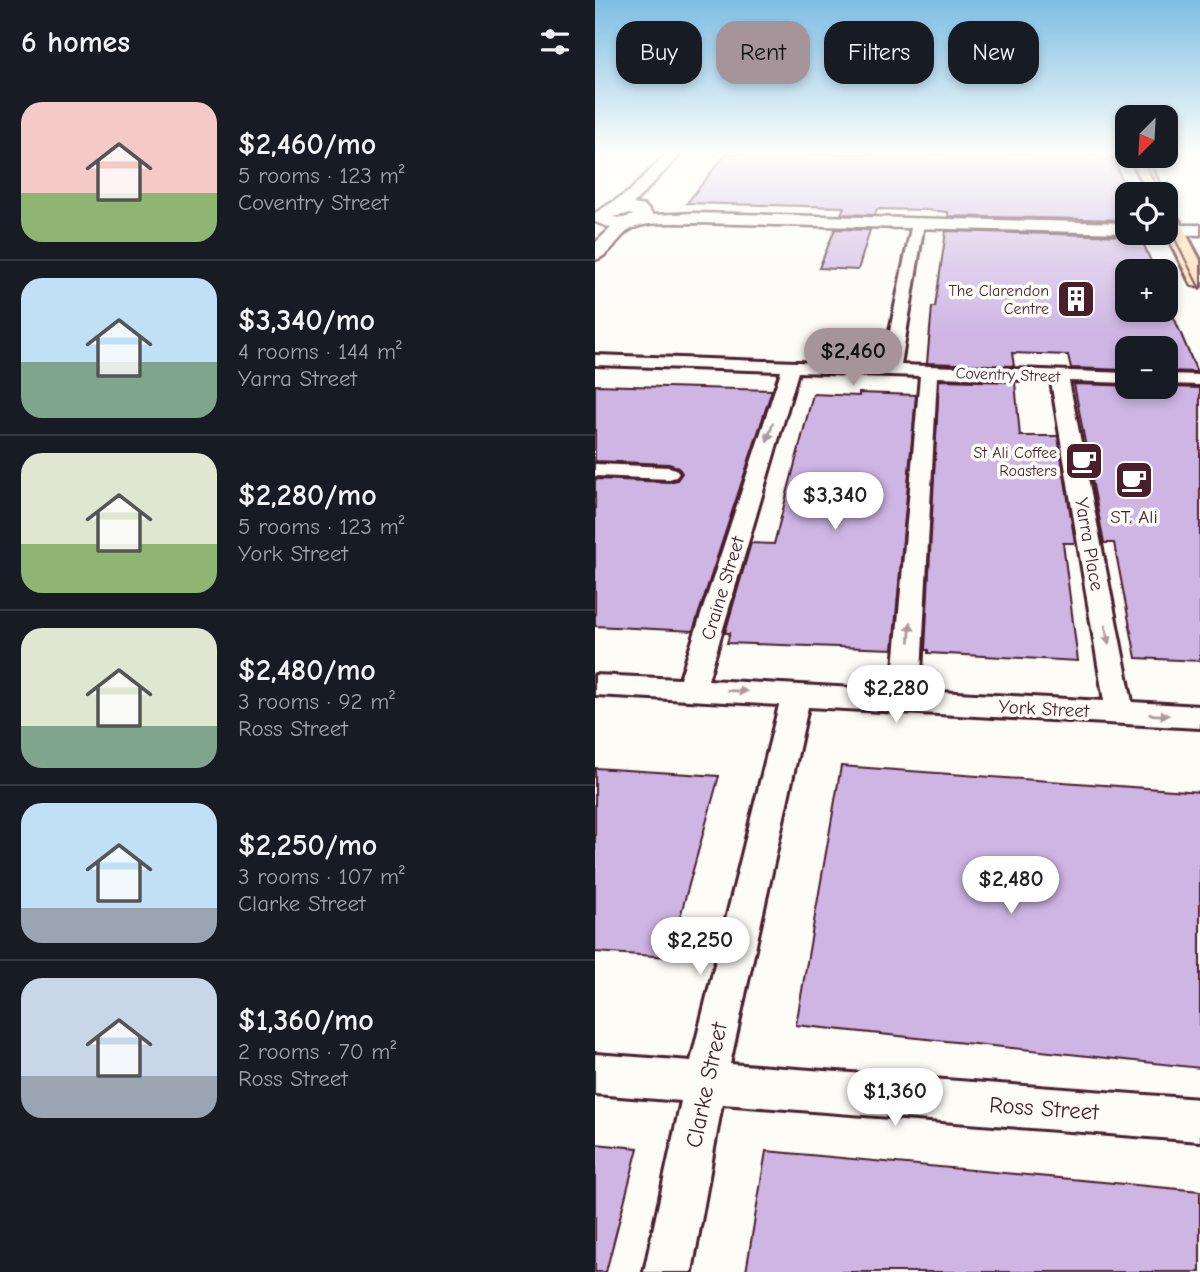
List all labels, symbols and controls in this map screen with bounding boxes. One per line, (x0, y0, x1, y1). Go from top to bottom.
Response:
chip: Buy (616, 21, 702, 84)
chip: Rent (716, 21, 810, 84)
chip: Filters (824, 21, 934, 84)
chip: New (948, 21, 1039, 84)
icon: filters (536, 23, 574, 61)
text: 6 homes (21, 25, 130, 60)
north arrow (1115, 105, 1178, 168)
map controls (1115, 105, 1178, 399)
text: $2,460/mo (238, 127, 376, 162)
icon: home (77, 130, 161, 214)
text: 5 rooms · 123 m² (238, 162, 404, 189)
button: locate (1115, 182, 1178, 245)
text: Coventry Street (238, 189, 389, 216)
button: + (1115, 259, 1178, 322)
building icon: The Clarendon Centre (1055, 278, 1097, 320)
place label: The Clarendon Centre (948, 282, 1049, 318)
text: $3,340/mo (238, 303, 375, 338)
icon: home (77, 306, 161, 390)
pin: $2,460 (796, 328, 910, 388)
button: − (1115, 336, 1178, 399)
text: $2,460 (820, 337, 886, 364)
text: 4 rooms · 144 m² (238, 338, 402, 365)
street label: Coventry Street (955, 364, 1061, 386)
text: Yarra Street (238, 365, 357, 392)
one-way arrow (765, 422, 775, 443)
cafe icon: St Ali Coffee Roasters (1063, 440, 1105, 482)
place label: St Ali Coffee Roasters (974, 444, 1057, 480)
cafe icon: ST. Ali (1113, 459, 1155, 501)
pin: $3,340 (778, 472, 892, 532)
text: $2,280/mo (238, 478, 377, 513)
icon: home (77, 481, 161, 565)
text: $3,340 (803, 481, 867, 508)
street label: Yarra Place (1070, 496, 1108, 592)
place label: ST. Ali (1110, 506, 1158, 528)
text: 5 rooms · 123 m² (238, 513, 404, 540)
street label: Craine Street (697, 533, 749, 643)
text: York Street (238, 540, 348, 567)
one-way arrow (905, 621, 916, 643)
one-way arrow (1101, 624, 1112, 646)
text: $2,480/mo (238, 653, 376, 688)
icon: home (77, 656, 161, 740)
pin: $2,280 (839, 666, 953, 725)
text: $2,280 (863, 674, 929, 701)
one-way arrow (726, 686, 748, 697)
text: 3 rooms · 92 m² (238, 688, 395, 715)
street label: York Street (998, 696, 1090, 722)
one-way arrow (1149, 709, 1171, 720)
text: Ross Street (238, 715, 348, 742)
text: $2,250/mo (238, 828, 377, 863)
icon: home (77, 831, 161, 915)
pin: $2,480 (954, 856, 1068, 916)
text: 3 rooms · 107 m² (238, 863, 405, 890)
text: $2,480 (978, 865, 1044, 892)
text: Clarke Street (238, 890, 366, 917)
pin: $2,250 (643, 918, 757, 977)
text: $2,250 (667, 926, 733, 953)
text: $1,360/mo (238, 1003, 374, 1038)
icon: home (77, 1006, 161, 1090)
street label: Clarke Street (680, 1019, 733, 1150)
text: 2 rooms · 70 m² (238, 1038, 396, 1065)
text: Ross Street (238, 1065, 348, 1092)
pin: $1,360 (838, 1068, 952, 1128)
text: $1,360 (863, 1077, 927, 1104)
street label: Ross Street (988, 1091, 1101, 1126)

